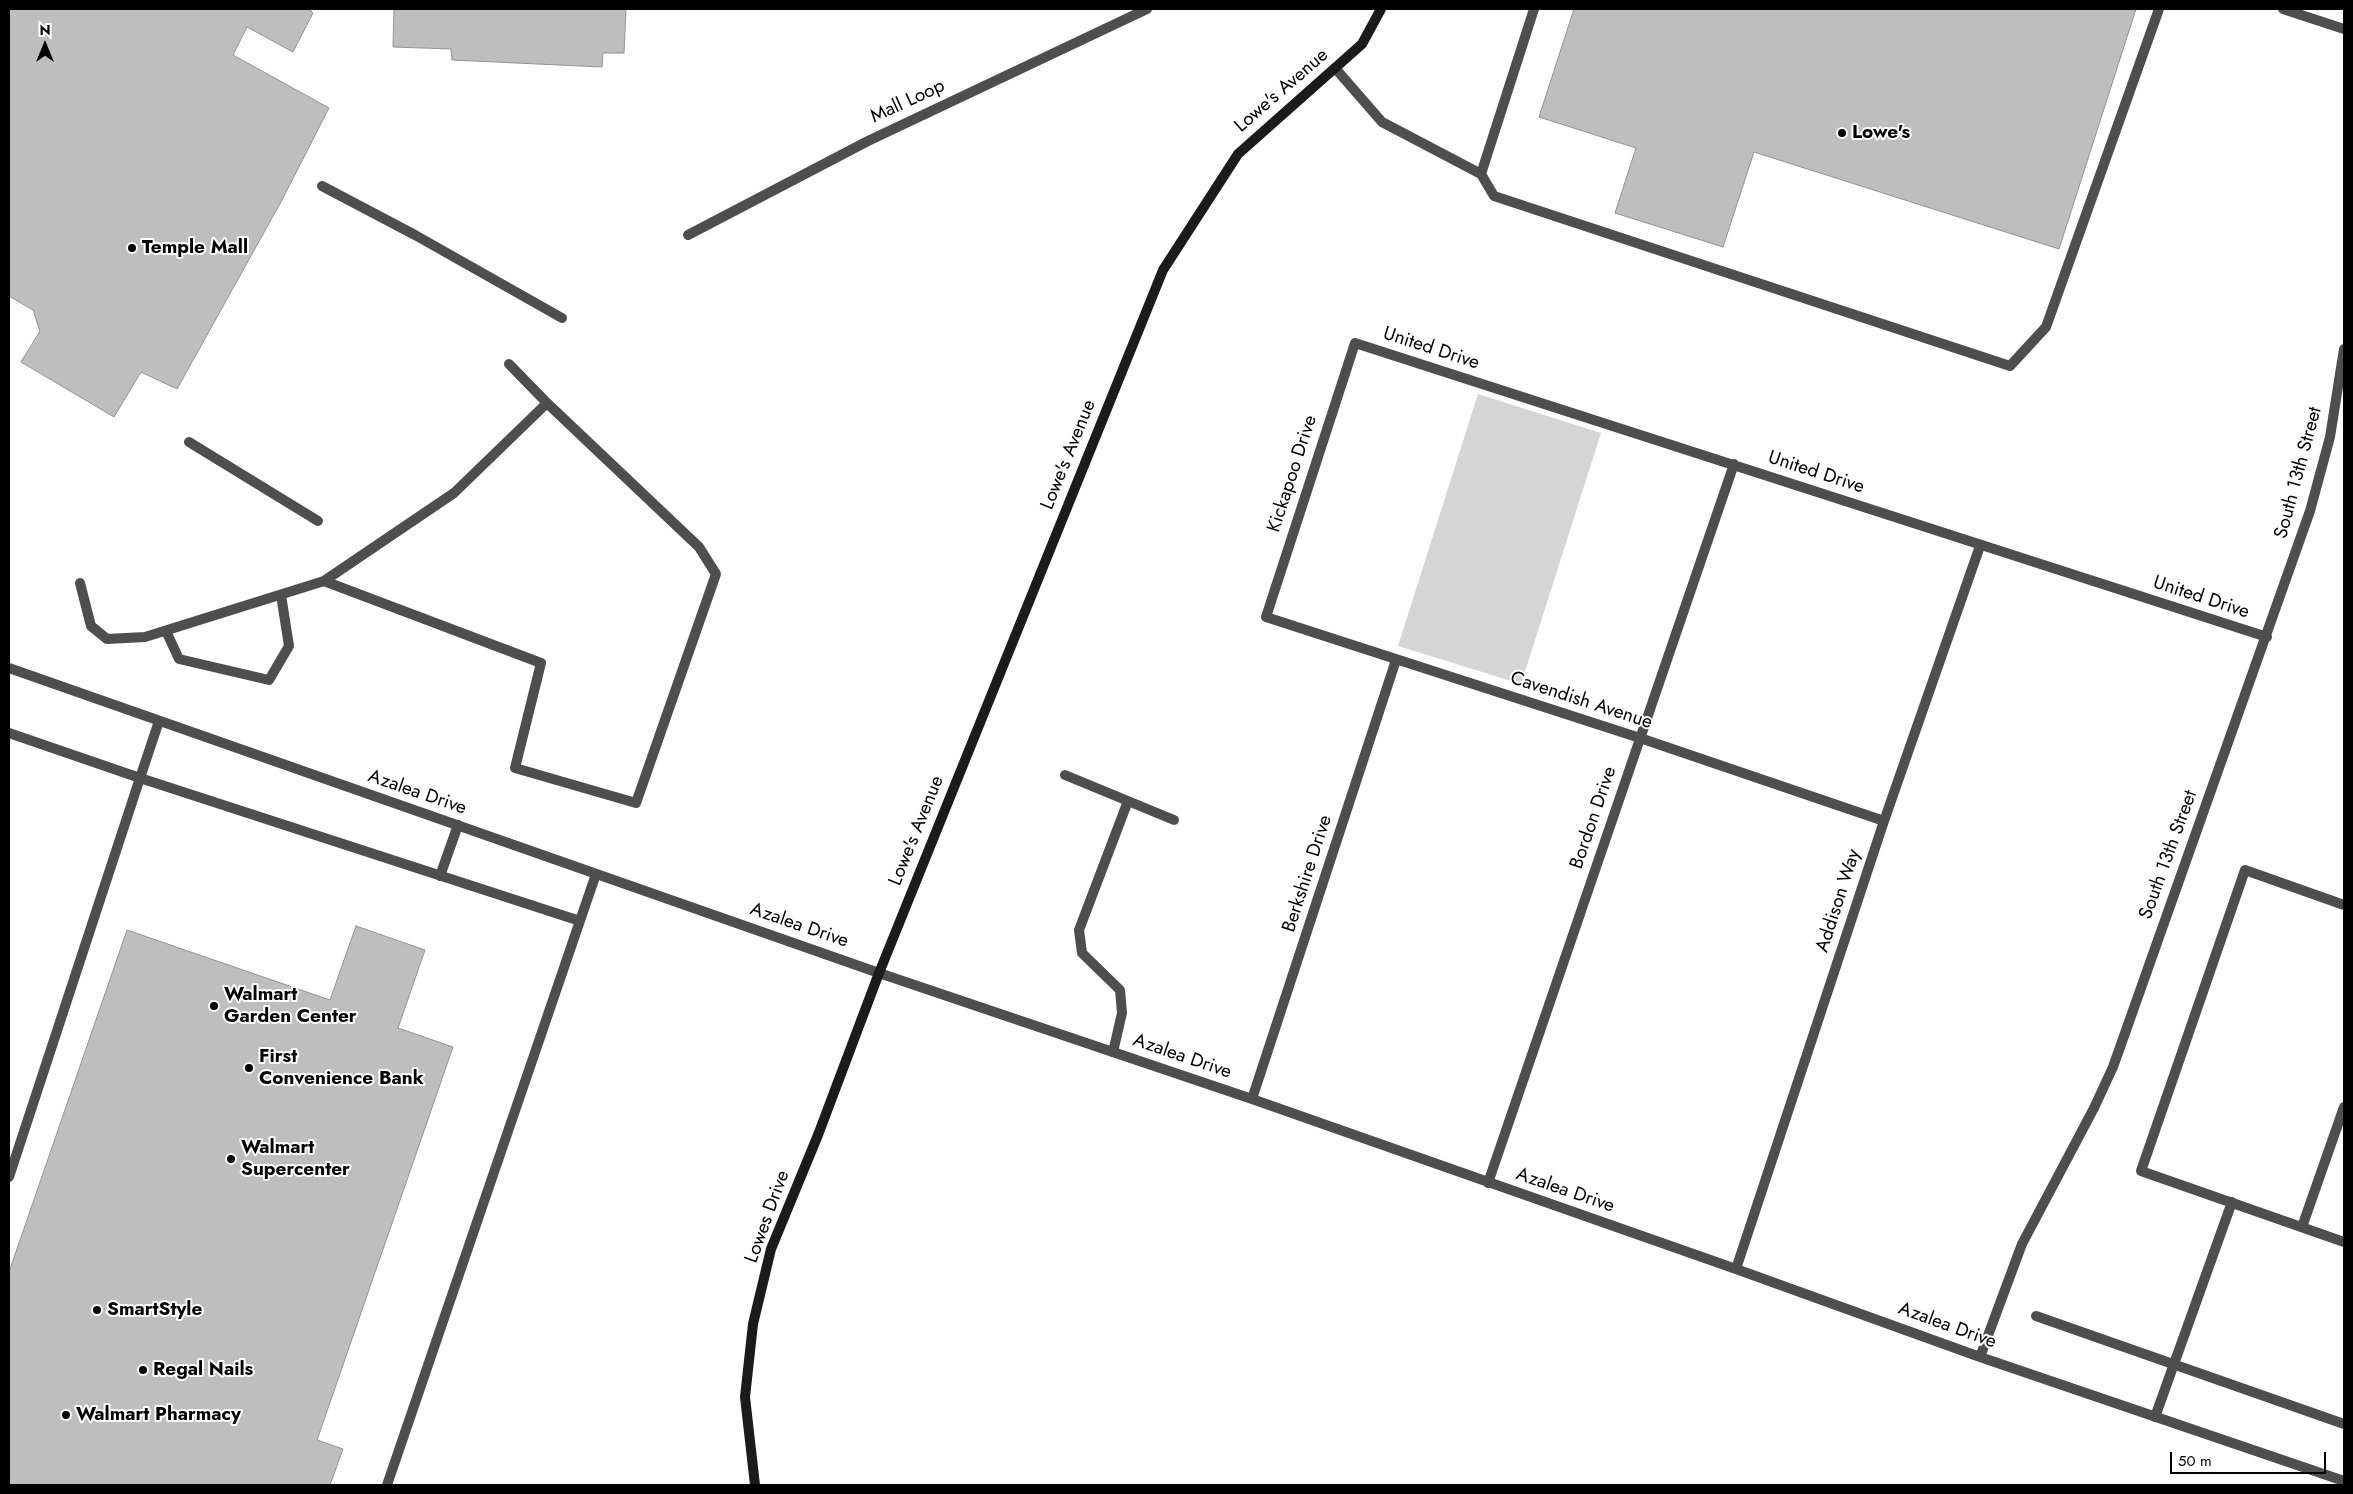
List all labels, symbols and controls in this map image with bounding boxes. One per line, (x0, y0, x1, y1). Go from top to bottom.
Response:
north arrow (20, 20, 70, 70)
text: N (39, 20, 51, 40)
street label: Lowe's Avenue (1231, 44, 1333, 138)
street label: Mall Loop (867, 75, 949, 129)
place label: Lowe's (1852, 122, 1910, 144)
marker: Lowe's (1836, 127, 1848, 139)
place label: Temple Mall (142, 237, 248, 259)
marker: Temple Mall (126, 242, 138, 254)
street label: United Drive (1380, 323, 1482, 375)
street label: Lowe's Avenue (1037, 397, 1101, 513)
street label: South 13th Street (2270, 405, 2328, 541)
street label: Kickapoo Drive (1263, 413, 1323, 535)
street label: United Drive (1765, 447, 1867, 499)
street label: United Drive (2150, 572, 2252, 624)
street label: Cavendish Avenue (1507, 667, 1655, 735)
street label: Bordon Drive (1566, 764, 1622, 872)
street label: Azalea Drive (365, 766, 469, 820)
street label: Lowe's Avenue (885, 773, 949, 889)
street label: South 13th Street (2135, 787, 2203, 923)
street label: Berkshire Drive (1278, 813, 1338, 935)
street label: Addison Way (1812, 847, 1866, 955)
street label: Azalea Drive (747, 899, 851, 953)
place label: Walmart Garden Center (224, 984, 357, 1028)
marker: Walmart Garden Center (208, 1000, 220, 1012)
street label: Azalea Drive (1130, 1030, 1234, 1084)
place label: First Convenience Bank (259, 1046, 424, 1090)
marker: First Convenience Bank (243, 1062, 255, 1074)
place label: Walmart Supercenter (241, 1137, 350, 1181)
marker: Walmart Supercenter (225, 1153, 237, 1165)
street label: Azalea Drive (1513, 1164, 1617, 1218)
street label: Lowes Drive (741, 1168, 795, 1266)
street label: Azalea Drive (1895, 1298, 1999, 1354)
place label: SmartStyle (107, 1299, 202, 1321)
marker: SmartStyle (91, 1304, 103, 1316)
place label: Regal Nails (153, 1359, 253, 1381)
marker: Regal Nails (137, 1364, 149, 1376)
place label: Walmart Pharmacy (76, 1404, 241, 1426)
marker: Walmart Pharmacy (60, 1409, 72, 1421)
scale bar (2173, 1442, 2329, 1474)
text: 50 m (2178, 1450, 2212, 1472)

